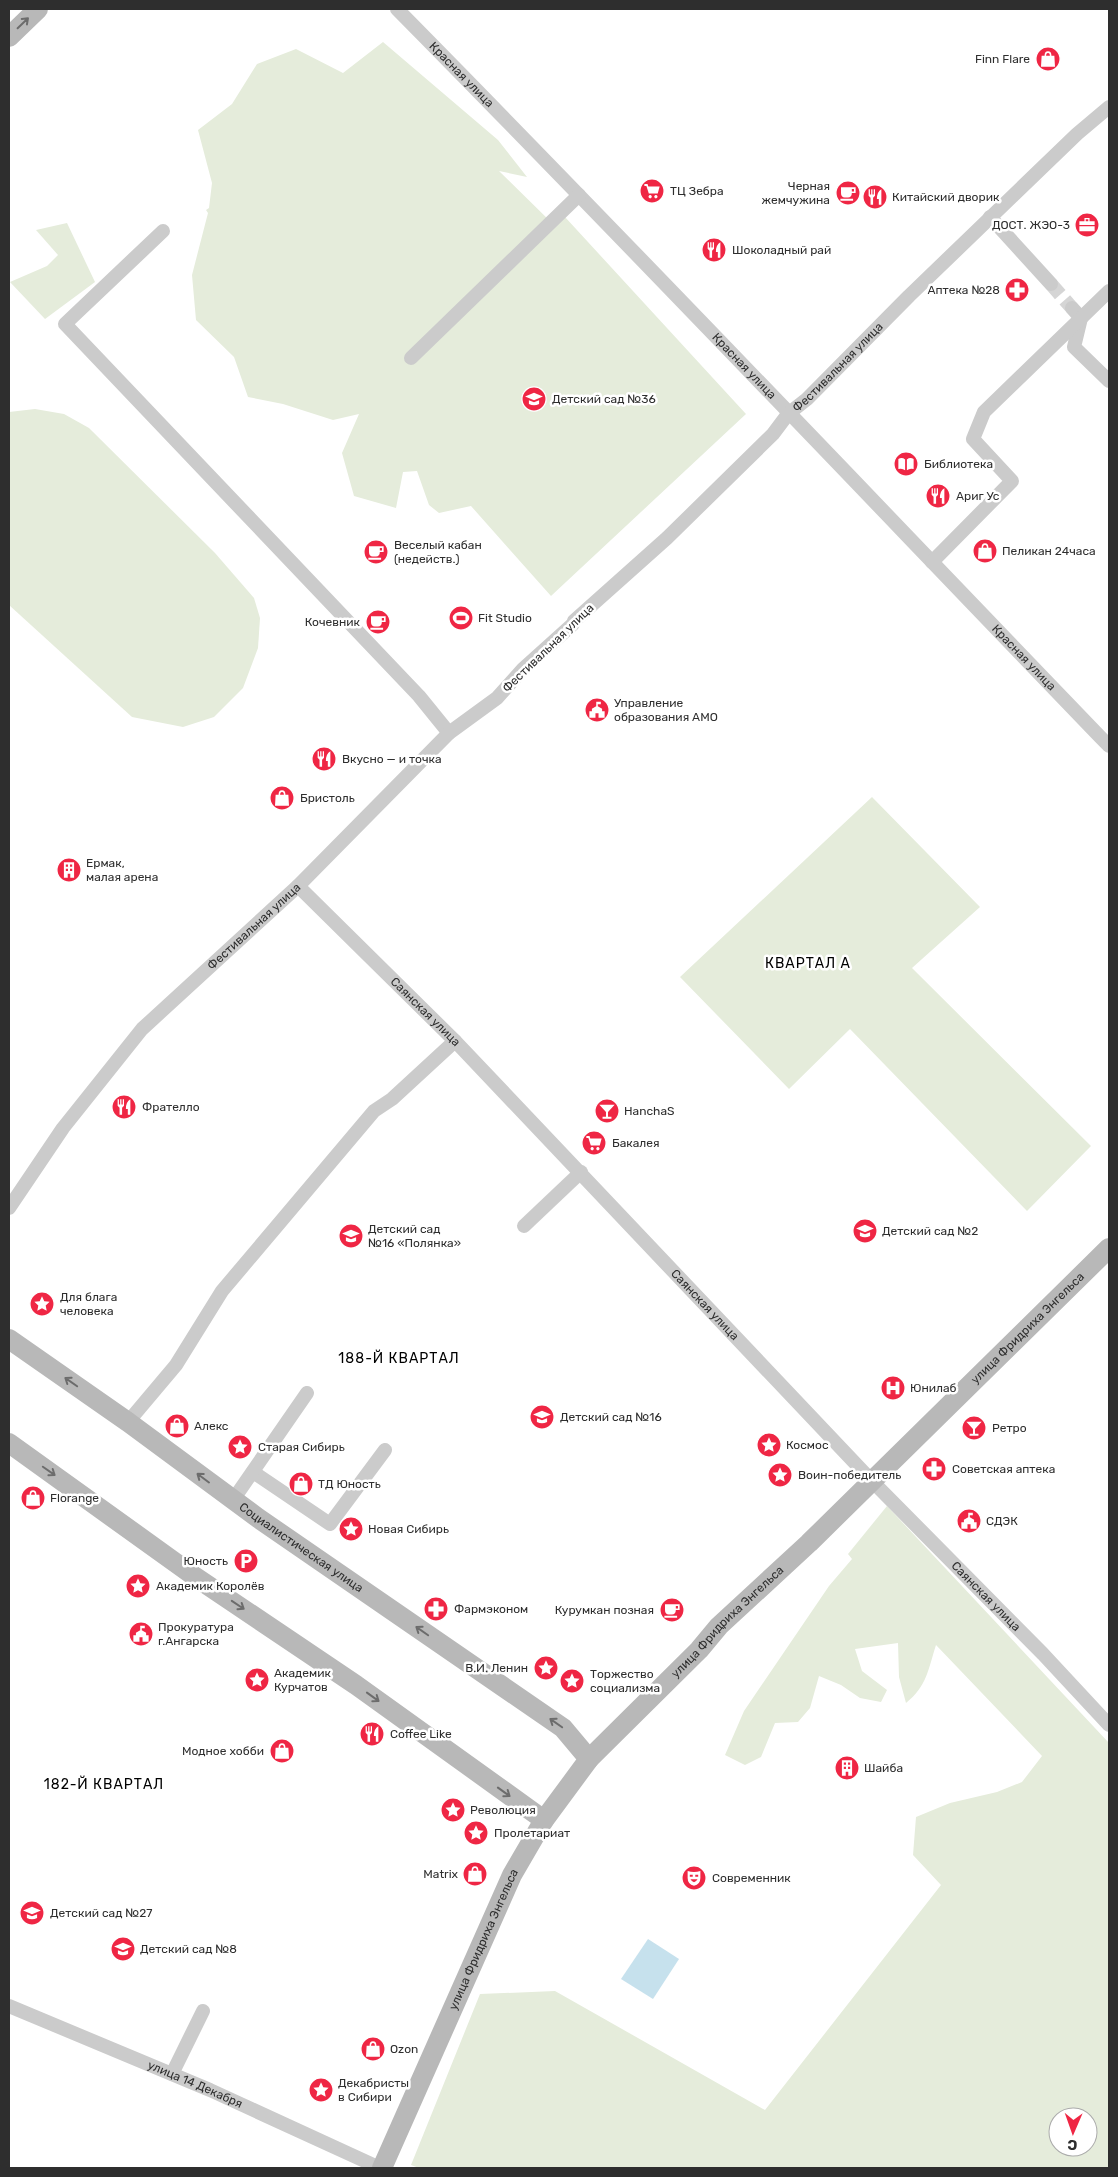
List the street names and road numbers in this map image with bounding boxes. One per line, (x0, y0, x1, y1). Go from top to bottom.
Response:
street label: Красная улица (426, 39, 497, 110)
street label: Фестивальная улица (790, 320, 886, 415)
street label: Красная улица (709, 330, 779, 402)
street label: Фестивальная улица (499, 601, 597, 695)
street label: Красная улица (989, 622, 1059, 693)
street label: Фестивальная улица (204, 880, 303, 973)
street label: Саянская улица (388, 974, 463, 1049)
street label: Саянская улица (668, 1266, 742, 1343)
street label: улица Фридриха Энгельса (968, 1269, 1087, 1387)
street label: Социалистическая улица (237, 1500, 366, 1595)
street label: Саянская улица (949, 1559, 1023, 1634)
street label: улица Фридриха Энгельса (668, 1563, 787, 1681)
street label: улица Фридриха Энгельса (446, 1866, 521, 2012)
street label: улица 14 Декабря (146, 2058, 245, 2111)

